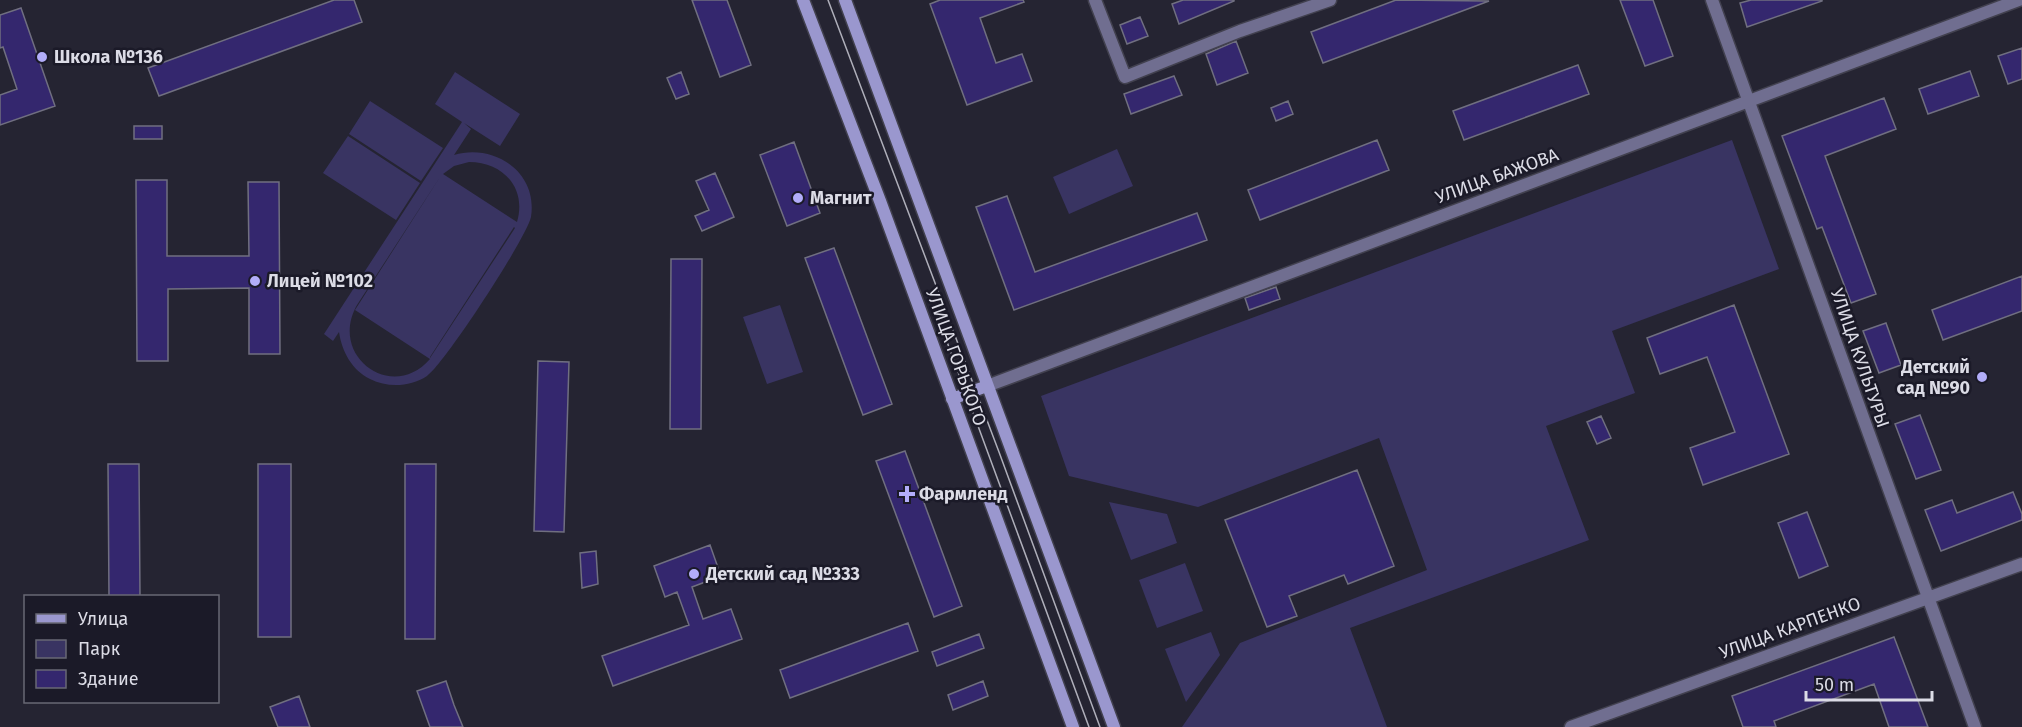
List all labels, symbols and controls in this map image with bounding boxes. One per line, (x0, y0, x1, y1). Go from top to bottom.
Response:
place label: Школа №136 (54, 46, 163, 68)
marker: Школа №136 (35, 50, 49, 64)
street label: УЛИЦА БАЖОВА (1433, 143, 1562, 208)
place label: Магнит (810, 187, 872, 209)
marker: Магнит (791, 191, 805, 205)
place label: Лицей №102 (267, 270, 373, 292)
marker: Лицей №102 (248, 274, 262, 288)
street label: УЛИЦА ГОРЬКОГО (921, 285, 991, 429)
street label: УЛИЦА КУЛЬТУРЫ (1826, 285, 1894, 431)
place label: Детский сад №90 (1896, 356, 1970, 399)
marker: Детский сад №90 (1975, 370, 1989, 384)
place label: Фармленд (919, 483, 1008, 505)
marker: Фармленд (900, 487, 914, 501)
place label: Детский сад №333 (705, 563, 860, 585)
marker: Детский сад №333 (687, 567, 701, 581)
street label: УЛИЦА КАРПЕНКО (1716, 592, 1864, 664)
legend (24, 595, 219, 703)
text: Улица (78, 608, 128, 630)
text: Парк (78, 638, 121, 660)
scale bar (1806, 664, 1932, 702)
text: Здание (78, 668, 139, 690)
text: 50 m (1815, 674, 1854, 696)

